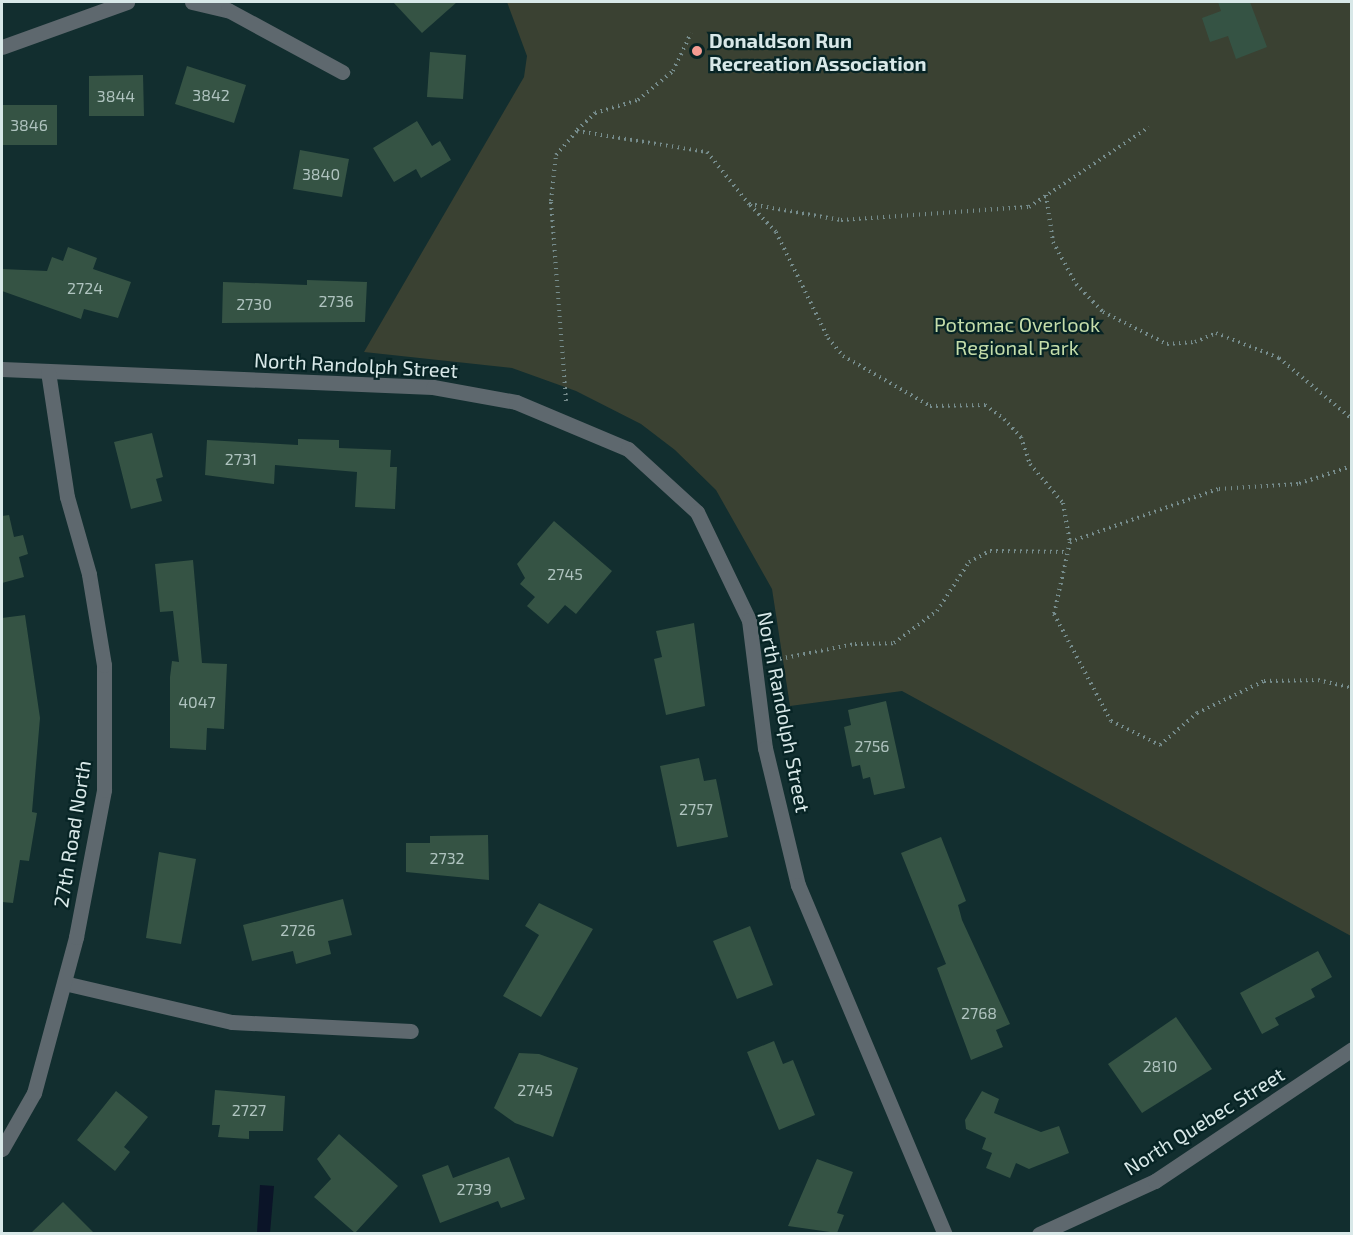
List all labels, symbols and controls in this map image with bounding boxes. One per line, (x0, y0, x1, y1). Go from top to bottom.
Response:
place label: Donaldson Run Recreation Association (709, 28, 927, 75)
marker: Donaldson Run Recreation Association (690, 44, 704, 58)
house number: 3842 (192, 85, 230, 105)
house number: 3844 (97, 86, 135, 106)
house number: 3846 (10, 115, 48, 135)
house number: 3840 (302, 164, 340, 184)
house number: 2724 (67, 278, 103, 298)
house number: 2736 (318, 291, 354, 311)
house number: 2730 (236, 294, 272, 314)
park label: Potomac Overlook Regional Park (934, 313, 1100, 360)
street label: North Randolph Street (253, 348, 459, 382)
house number: 2731 (225, 449, 257, 469)
house number: 2745 (547, 564, 583, 584)
street label: North Randolph Street (753, 610, 815, 814)
house number: 4047 (178, 692, 216, 712)
house number: 2756 (855, 736, 889, 756)
street label: 27th Road North (49, 759, 95, 909)
house number: 2757 (679, 799, 713, 819)
house number: 2732 (429, 848, 465, 868)
house number: 2726 (280, 920, 316, 940)
house number: 2768 (961, 1003, 997, 1023)
house number: 2810 (1143, 1056, 1177, 1076)
street label: North Quebec Street (1119, 1062, 1289, 1180)
house number: 2745 (517, 1080, 553, 1100)
house number: 2727 (232, 1100, 266, 1120)
house number: 2739 (456, 1179, 492, 1199)

